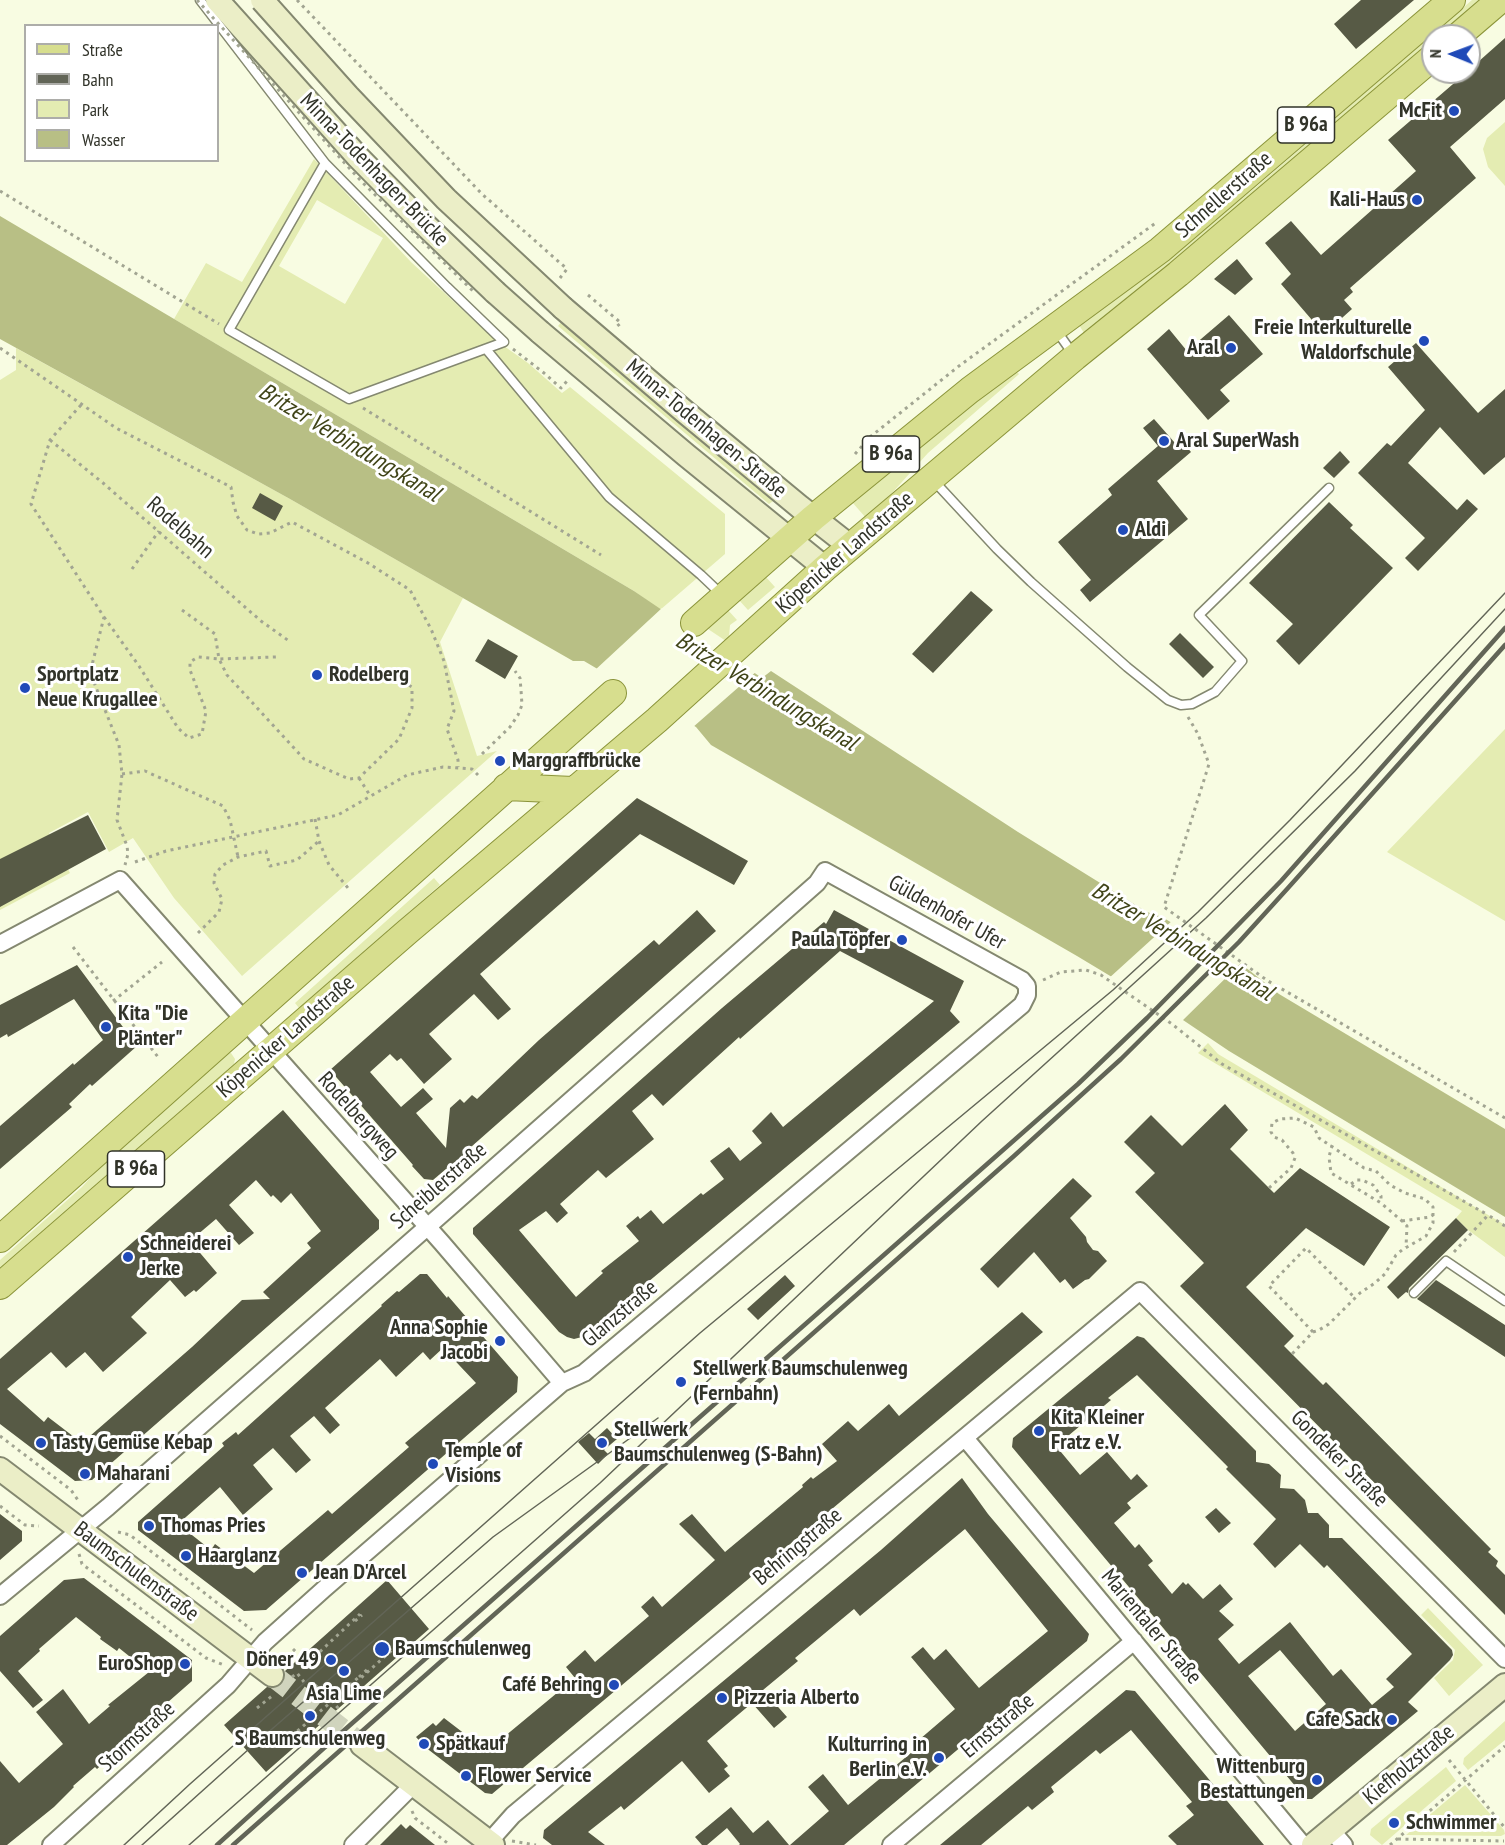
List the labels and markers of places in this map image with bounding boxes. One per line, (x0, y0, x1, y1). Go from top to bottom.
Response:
place label: McFit (1399, 98, 1442, 124)
marker: McFit (1447, 104, 1461, 118)
place label: Kali-Haus (1330, 187, 1405, 213)
marker: Kali-Haus (1410, 193, 1424, 207)
place label: Freie Interkulturelle Waldorfschule (1254, 315, 1412, 366)
marker: Freie Interkulturelle Waldorfschule (1417, 334, 1431, 348)
place label: Aral (1187, 335, 1219, 361)
marker: Aral (1224, 341, 1238, 355)
place label: Aral SuperWash (1176, 428, 1299, 454)
marker: Aral SuperWash (1157, 434, 1171, 448)
place label: Aldi (1135, 517, 1166, 543)
marker: Aldi (1116, 523, 1130, 537)
place label: Sportplatz Neue Krugallee (37, 662, 158, 714)
place label: Rodelberg (329, 662, 409, 688)
marker: Rodelberg (310, 668, 324, 682)
marker: Sportplatz Neue Krugallee (18, 681, 32, 695)
place label: Marggraffbrücke (512, 748, 641, 774)
marker: Marggraffbrücke (493, 754, 507, 768)
place label: Paula Töpfer (792, 927, 890, 953)
marker: Paula Töpfer (895, 933, 909, 947)
place label: Kita "Die Plänter" (118, 1001, 188, 1052)
marker: Kita "Die Plänter" (99, 1020, 113, 1034)
place label: Schneiderei Jerke (140, 1231, 231, 1282)
marker: Schneiderei Jerke (121, 1250, 135, 1264)
place label: Anna Sophie Jacobi (390, 1315, 488, 1366)
marker: Anna Sophie Jacobi (493, 1334, 507, 1348)
place label: Stellwerk Baumschulenweg (Fernbahn) (693, 1356, 908, 1408)
marker: Stellwerk Baumschulenweg (Fernbahn) (674, 1375, 688, 1389)
place label: Kita Kleiner Fratz e.V. (1051, 1405, 1144, 1456)
place label: Stellwerk Baumschulenweg (S-Bahn) (614, 1417, 823, 1468)
marker: Kita Kleiner Fratz e.V. (1032, 1424, 1046, 1438)
place label: Tasty Gemüse Kebap (53, 1430, 213, 1456)
marker: Tasty Gemüse Kebap (34, 1436, 48, 1450)
marker: Stellwerk Baumschulenweg (S-Bahn) (595, 1436, 609, 1450)
place label: Temple of Visions (445, 1438, 522, 1490)
marker: Temple of Visions (426, 1457, 440, 1471)
place label: Maharani (97, 1461, 170, 1487)
marker: Maharani (78, 1467, 92, 1481)
place label: Thomas Pries (161, 1513, 265, 1539)
marker: Thomas Pries (142, 1519, 156, 1533)
place label: Haarglanz (198, 1543, 277, 1569)
marker: Haarglanz (179, 1549, 193, 1563)
place label: Jean D'Arcel (314, 1560, 406, 1586)
marker: Jean D'Arcel (295, 1566, 309, 1580)
place label: Baumschulenweg (395, 1636, 531, 1662)
marker: Baumschulenweg (373, 1640, 391, 1658)
place label: Döner 49 (246, 1647, 319, 1673)
place label: EuroShop (98, 1651, 173, 1677)
marker: Döner 49 (324, 1653, 338, 1667)
marker: EuroShop (178, 1657, 192, 1671)
marker: Asia Lime (337, 1664, 351, 1678)
place label: Café Behring (502, 1672, 602, 1698)
marker: Café Behring (607, 1678, 621, 1692)
place label: Asia Lime (306, 1681, 382, 1707)
place label: Pizzeria Alberto (734, 1685, 859, 1711)
marker: Pizzeria Alberto (715, 1691, 729, 1705)
place label: Cafe Sack (1306, 1707, 1380, 1733)
marker: S Baumschulenweg (303, 1709, 317, 1723)
marker: Cafe Sack (1385, 1713, 1399, 1727)
place label: S Baumschulenweg (235, 1726, 385, 1752)
place label: Spätkauf (436, 1731, 505, 1757)
place label: Kulturring in Berlin e.V. (828, 1732, 927, 1784)
marker: Spätkauf (417, 1737, 431, 1751)
marker: Kulturring in Berlin e.V. (932, 1751, 946, 1765)
place label: Wittenburg Bestattungen (1200, 1754, 1305, 1806)
place label: Flower Service (478, 1763, 592, 1789)
marker: Flower Service (459, 1769, 473, 1783)
marker: Wittenburg Bestattungen (1310, 1773, 1324, 1787)
place label: Schwimmer (1406, 1810, 1496, 1836)
marker: Schwimmer (1387, 1816, 1401, 1830)

